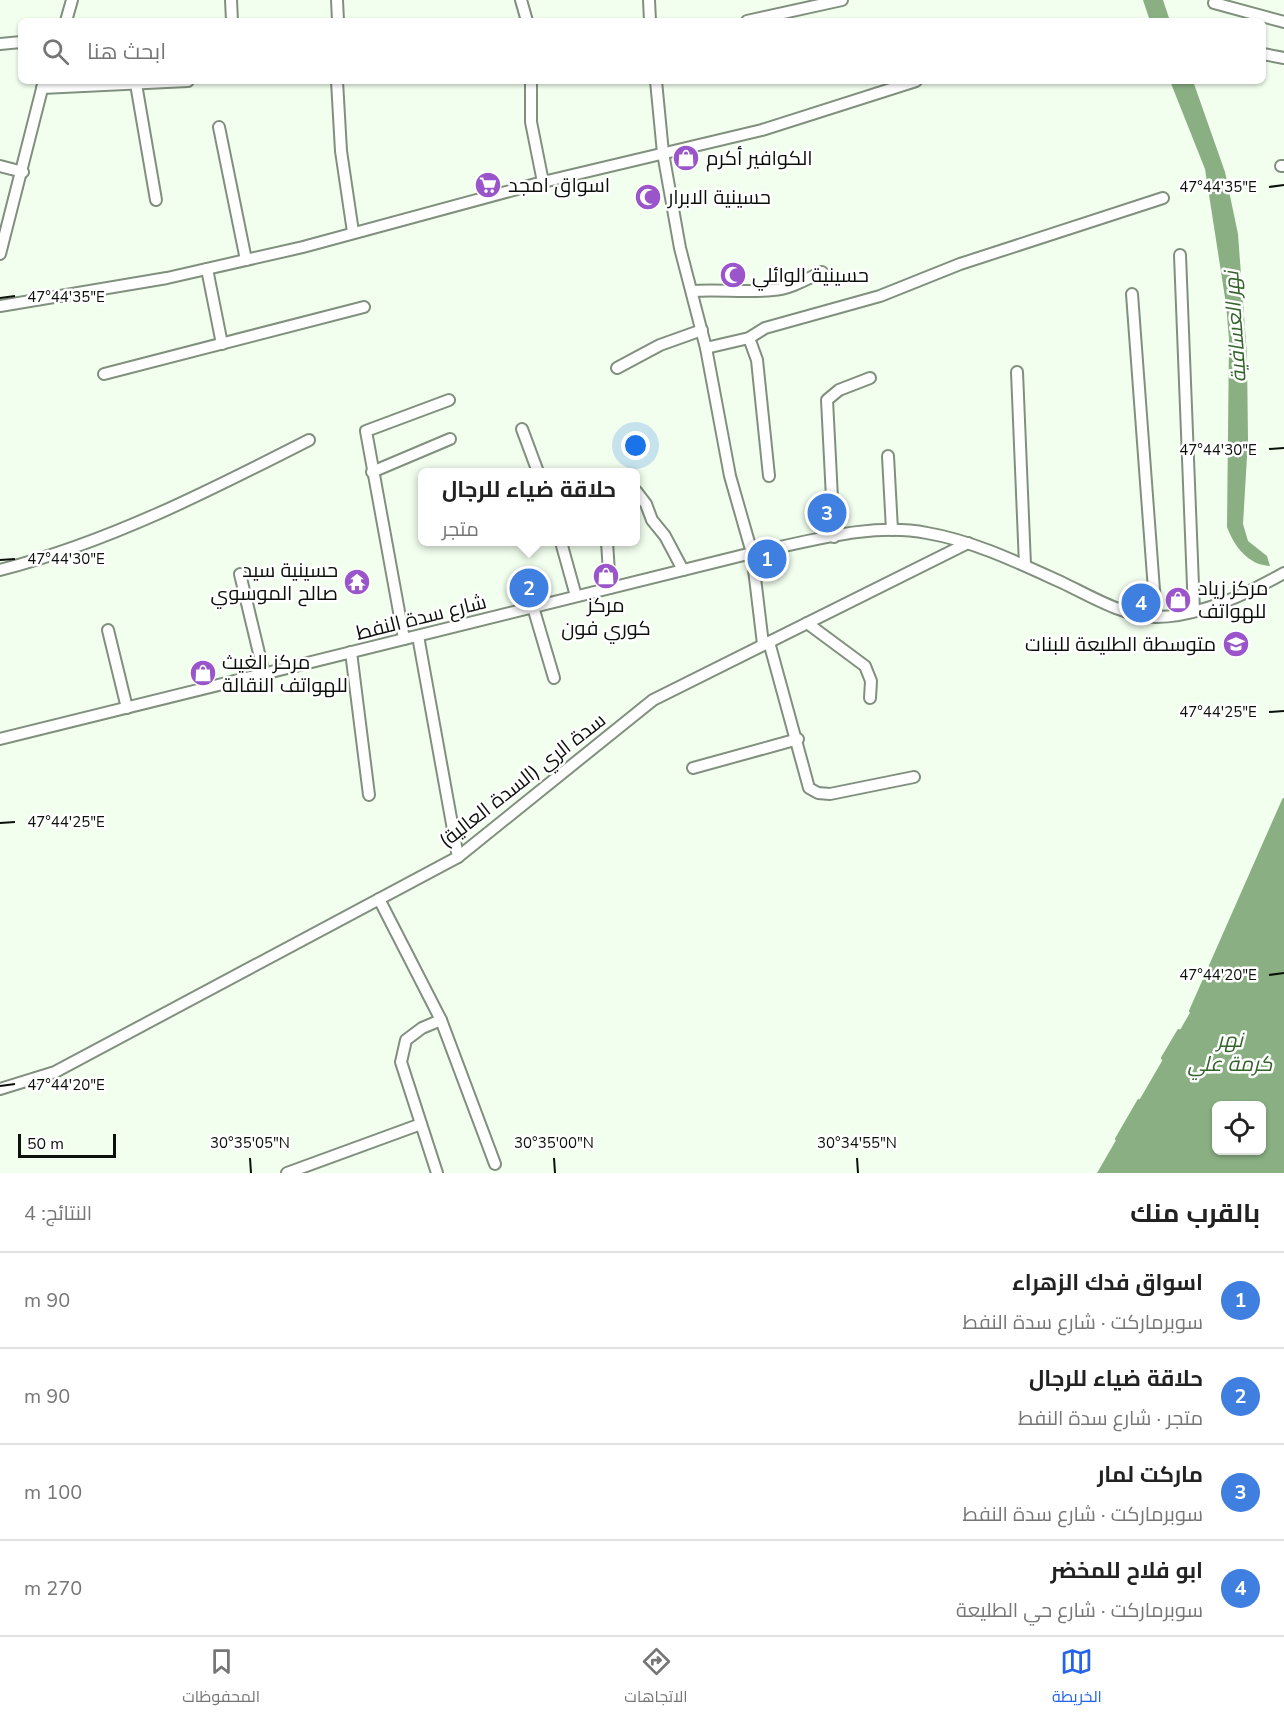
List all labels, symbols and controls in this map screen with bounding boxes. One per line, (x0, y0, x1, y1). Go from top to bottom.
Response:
search box (18, 18, 1266, 84)
icon: search (39, 35, 72, 68)
text: ابحث هنا (87, 37, 166, 67)
shop icon: الكوافير أكرم (671, 143, 701, 173)
place label: الكوافير أكرم (706, 145, 813, 172)
supermarket icon: اسواق امجد (473, 170, 503, 200)
place label: اسواق امجد (508, 172, 610, 199)
text: 47°44'35"E (1179, 177, 1257, 197)
mosque icon: حسينية الابرار (633, 182, 663, 212)
place label: حسينية الابرار (667, 184, 771, 211)
mosque icon: حسينية الوائلي (718, 260, 748, 290)
place label: حسينية الوائلي (752, 262, 869, 291)
water label: نهر العسافية (1217, 268, 1253, 383)
text: 47°44'35"E (27, 287, 105, 307)
your location (621, 431, 650, 460)
text: 47°44'30"E (1179, 440, 1257, 460)
popup (418, 468, 640, 546)
text: حلاقة ضياء للرجال (442, 475, 616, 505)
pin: 3 (808, 490, 846, 536)
text: متجر (442, 516, 479, 543)
pin: 1 (748, 536, 786, 582)
text: 47°44'30"E (27, 549, 105, 569)
place label: حسينية سيد صالح الموسوي (211, 557, 338, 609)
shop icon: مركز كوري فون (591, 561, 621, 591)
pin: 2 (510, 566, 548, 610)
temple icon: حسينية سيد صالح الموسوي (342, 567, 372, 597)
place label: مركز زياد للهواتف (1198, 575, 1268, 625)
pin: 4 (1122, 580, 1160, 626)
shop icon: مركز زياد للهواتف (1163, 585, 1193, 615)
street label: شارع سدة النفط (353, 588, 489, 647)
place label: مركز كوري فون (561, 592, 651, 644)
school or university icon: متوسطة الطليعة للبنات (1221, 629, 1251, 659)
place label: متوسطة الطليعة للبنات (1025, 631, 1216, 658)
place label: مركز الغيث للهواتف النقالة (222, 649, 348, 699)
shop icon: مركز الغيث للهواتف النقالة (188, 658, 218, 688)
text: 47°44'25"E (1179, 702, 1257, 722)
street label: سدة الري (السدة العالية) (433, 707, 613, 856)
text: 47°44'25"E (27, 812, 105, 832)
text: 47°44'20"E (1179, 965, 1257, 985)
water label: نهر كرمة علي (1188, 1026, 1272, 1081)
text: 47°44'20"E (27, 1075, 105, 1095)
map controls (1212, 1101, 1266, 1155)
button: locate (1212, 1101, 1266, 1155)
scale bar (18, 1131, 116, 1158)
text: 50 m (27, 1133, 64, 1155)
text: 30°35'05"N (210, 1133, 290, 1153)
text: 30°35'00"N (514, 1133, 594, 1153)
text: 30°34'55"N (817, 1133, 897, 1153)
text: بالقرب منك (1130, 1196, 1260, 1231)
text: النتائج: 4 (24, 1200, 92, 1227)
text: اسواق فدك الزهراء (1012, 1268, 1203, 1298)
text: 90 m (24, 1287, 70, 1314)
text: 1 (1235, 1287, 1247, 1314)
text: سوبرماركت · شارع سدة النفط (962, 1309, 1203, 1336)
text: حلاقة ضياء للرجال (1029, 1364, 1203, 1394)
text: 90 m (24, 1383, 70, 1410)
text: 2 (1235, 1383, 1247, 1410)
text: متجر · شارع سدة النفط (1018, 1405, 1203, 1432)
text: ماركت لمار (1097, 1460, 1203, 1490)
text: 100 m (24, 1479, 82, 1506)
text: 3 (1235, 1479, 1247, 1506)
text: سوبرماركت · شارع سدة النفط (962, 1501, 1203, 1528)
text: ابو فلاح للمخضر (1050, 1556, 1203, 1586)
text: 270 m (24, 1575, 82, 1602)
text: 4 (1235, 1575, 1247, 1602)
text: سوبرماركت · شارع حي الطليعة (956, 1597, 1203, 1624)
tab: المحفوظات (182, 1645, 260, 1711)
tab: الاتجاهات (624, 1645, 688, 1711)
tab: الخريطة (1052, 1645, 1102, 1711)

